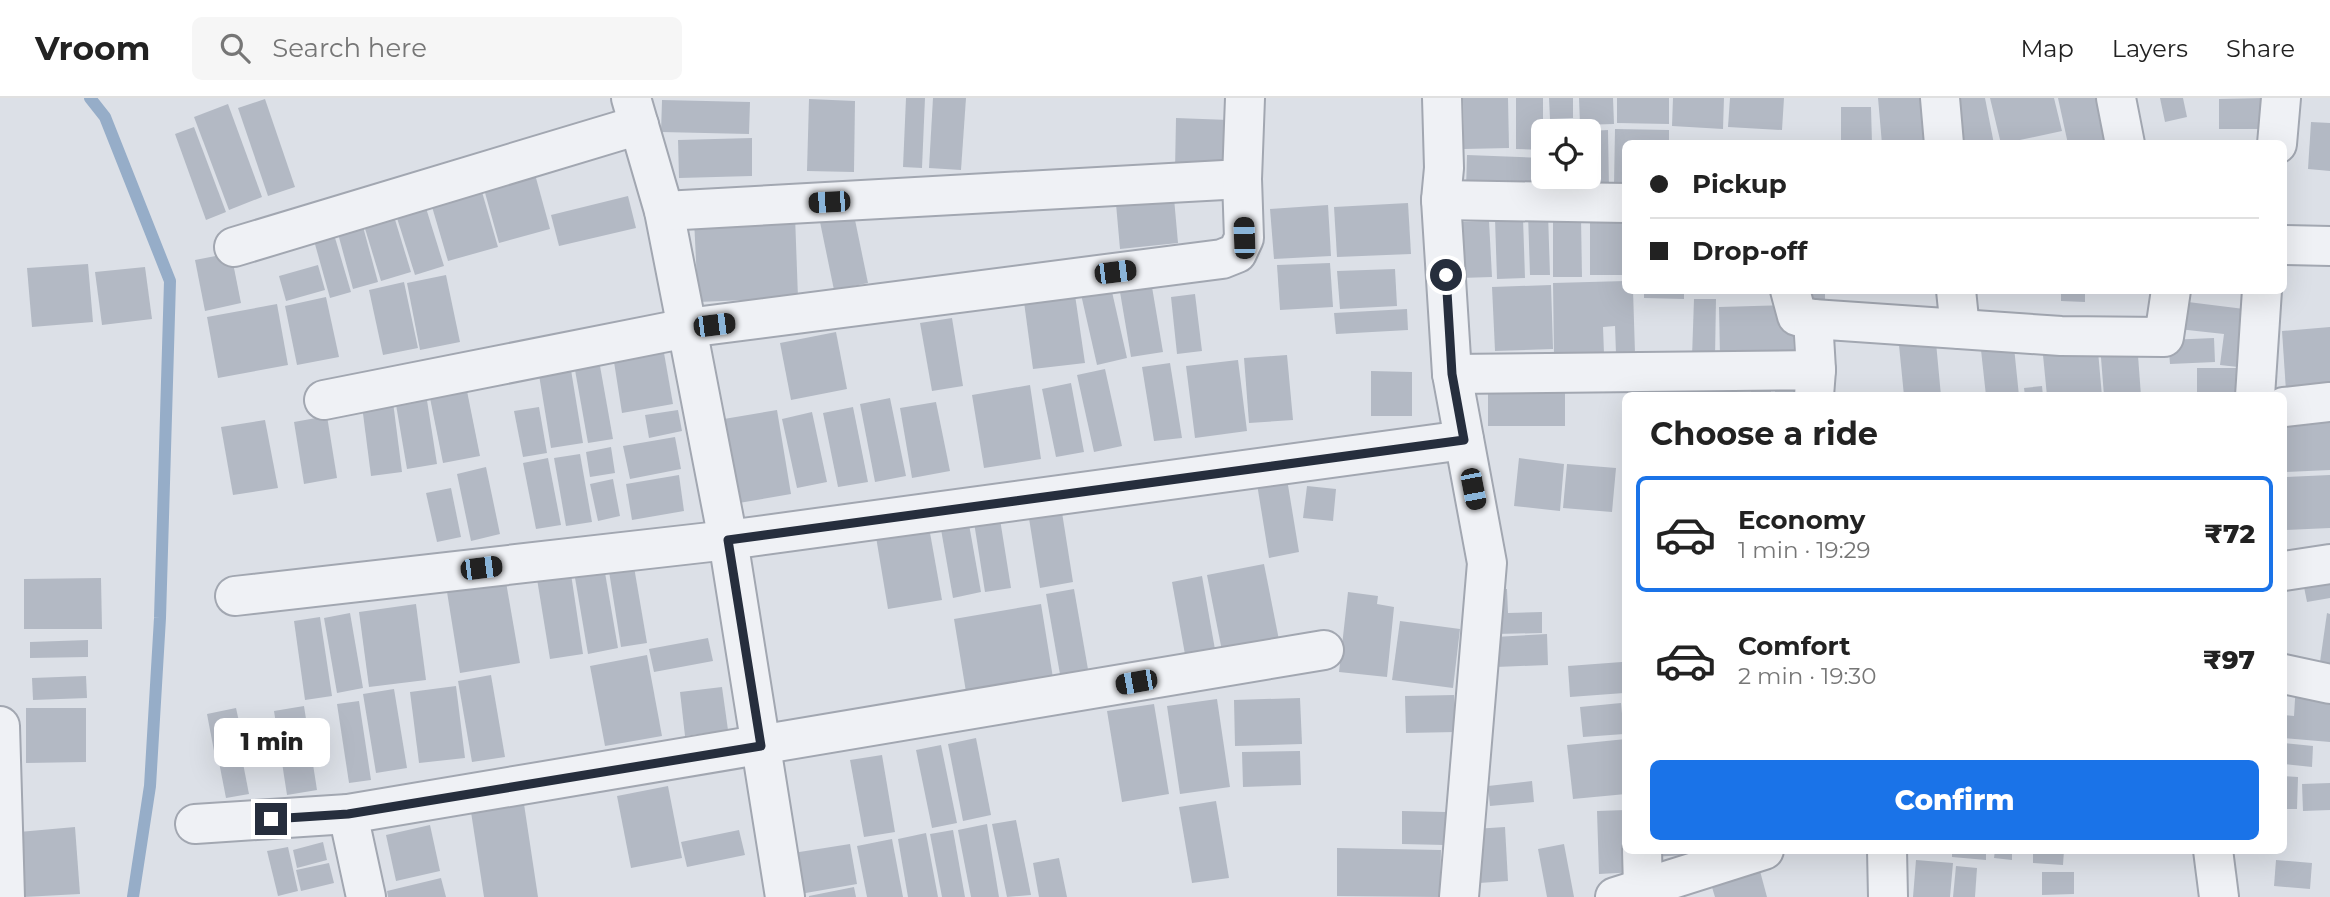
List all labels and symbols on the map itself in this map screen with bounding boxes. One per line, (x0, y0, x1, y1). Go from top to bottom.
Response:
car (808, 190, 851, 214)
car (1233, 217, 1256, 259)
car (1093, 259, 1138, 285)
route start (1430, 259, 1462, 291)
car (692, 312, 737, 338)
car (1459, 466, 1488, 512)
car (459, 555, 504, 581)
car (1114, 668, 1159, 696)
callout: 1 min (213, 718, 329, 766)
route end (255, 803, 287, 835)

